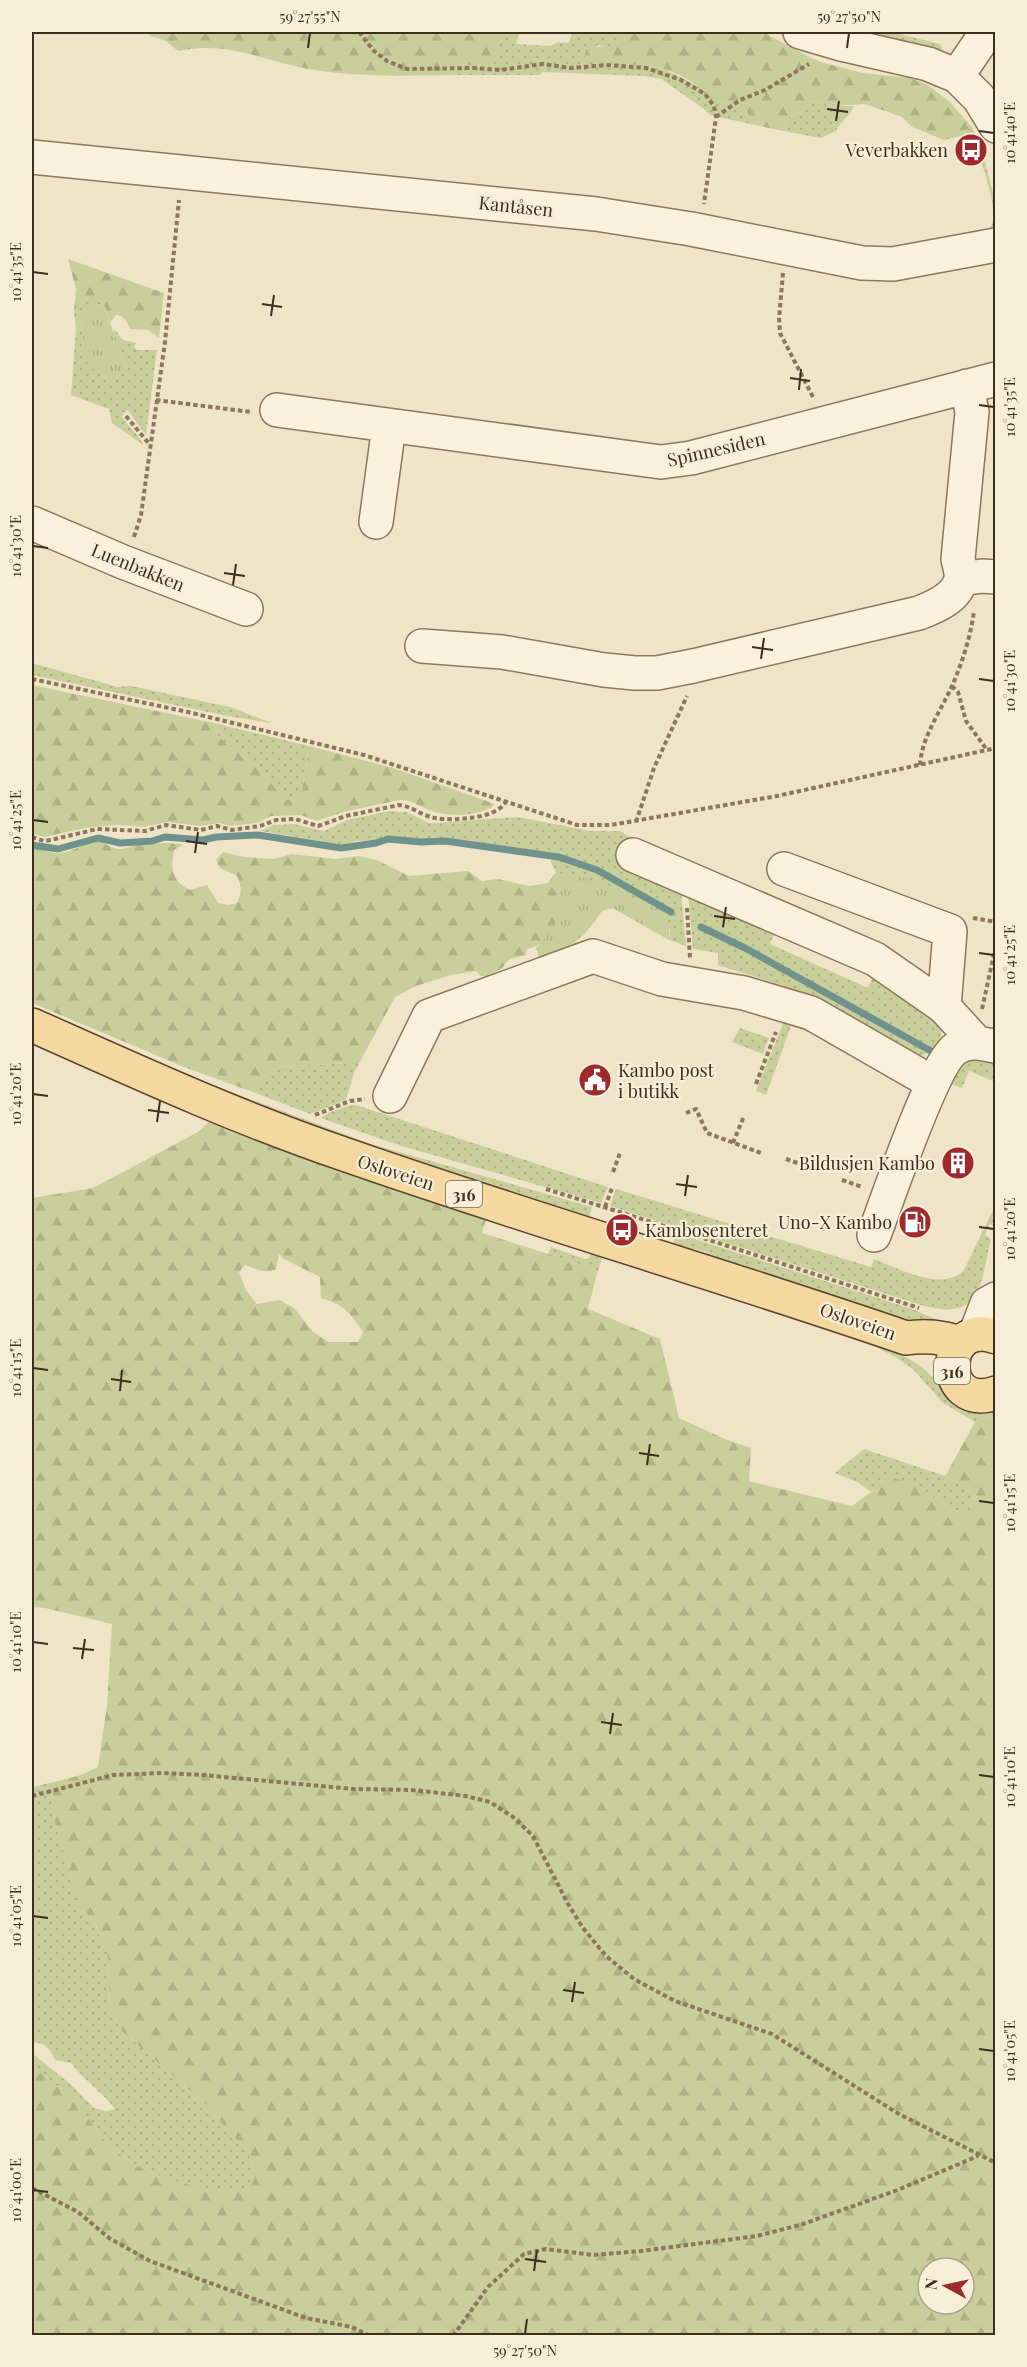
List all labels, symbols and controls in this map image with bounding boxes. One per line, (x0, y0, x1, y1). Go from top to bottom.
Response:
text: 59°27'55"N (279, 6, 341, 26)
text: 59°27'50"N (817, 6, 882, 26)
text: 10°41'40"E (999, 102, 1019, 164)
bus stop icon: Veverbakken (953, 132, 989, 168)
place label: Veverbakken (845, 138, 948, 162)
street label: Kantåsen (478, 190, 555, 222)
text: 10°41'35"E (5, 242, 25, 302)
text: 10°41'35"E (999, 377, 1019, 437)
street label: Spinnesiden (665, 426, 768, 472)
text: 10°41'30"E (5, 515, 25, 577)
street label: Luenbakken (88, 537, 188, 597)
text: 10°41'30"E (999, 650, 1019, 712)
text: 10°41'25"E (5, 790, 25, 850)
text: 10°41'25"E (999, 925, 1019, 985)
place label: Kambo post i butikk (618, 1058, 715, 1103)
public building icon: Kambo post i butikk (577, 1062, 613, 1098)
text: 10°41'20"E (5, 1063, 25, 1125)
building icon: Bildusjen Kambo (940, 1145, 976, 1181)
street label: Osloveien (355, 1148, 437, 1196)
place label: Bildusjen Kambo (799, 1151, 935, 1175)
road number: 316 (446, 1181, 482, 1207)
text: 10°41'20"E (999, 1198, 1019, 1260)
fuel station icon: Uno-X Kambo (897, 1204, 933, 1240)
place label: Uno-X Kambo (778, 1210, 892, 1234)
bus stop icon: Kambosenteret (604, 1212, 640, 1248)
place label: Kambosenteret (645, 1218, 769, 1242)
street label: Osloveien (817, 1297, 899, 1345)
text: 10°41'15"E (5, 1339, 25, 1397)
road number: 316 (934, 1358, 970, 1384)
text: 10°41'15"E (999, 1474, 1019, 1532)
text: 10°41'10"E (5, 1611, 25, 1673)
text: 10°41'10"E (999, 1746, 1019, 1808)
text: 10°41'05"E (5, 1885, 25, 1947)
text: 10°41'05"E (999, 2020, 1019, 2082)
text: 10°41'00"E (5, 2158, 25, 2222)
north arrow (916, 2256, 976, 2316)
text: N (919, 2276, 942, 2291)
text: 59°27'50"N (493, 2340, 558, 2360)

